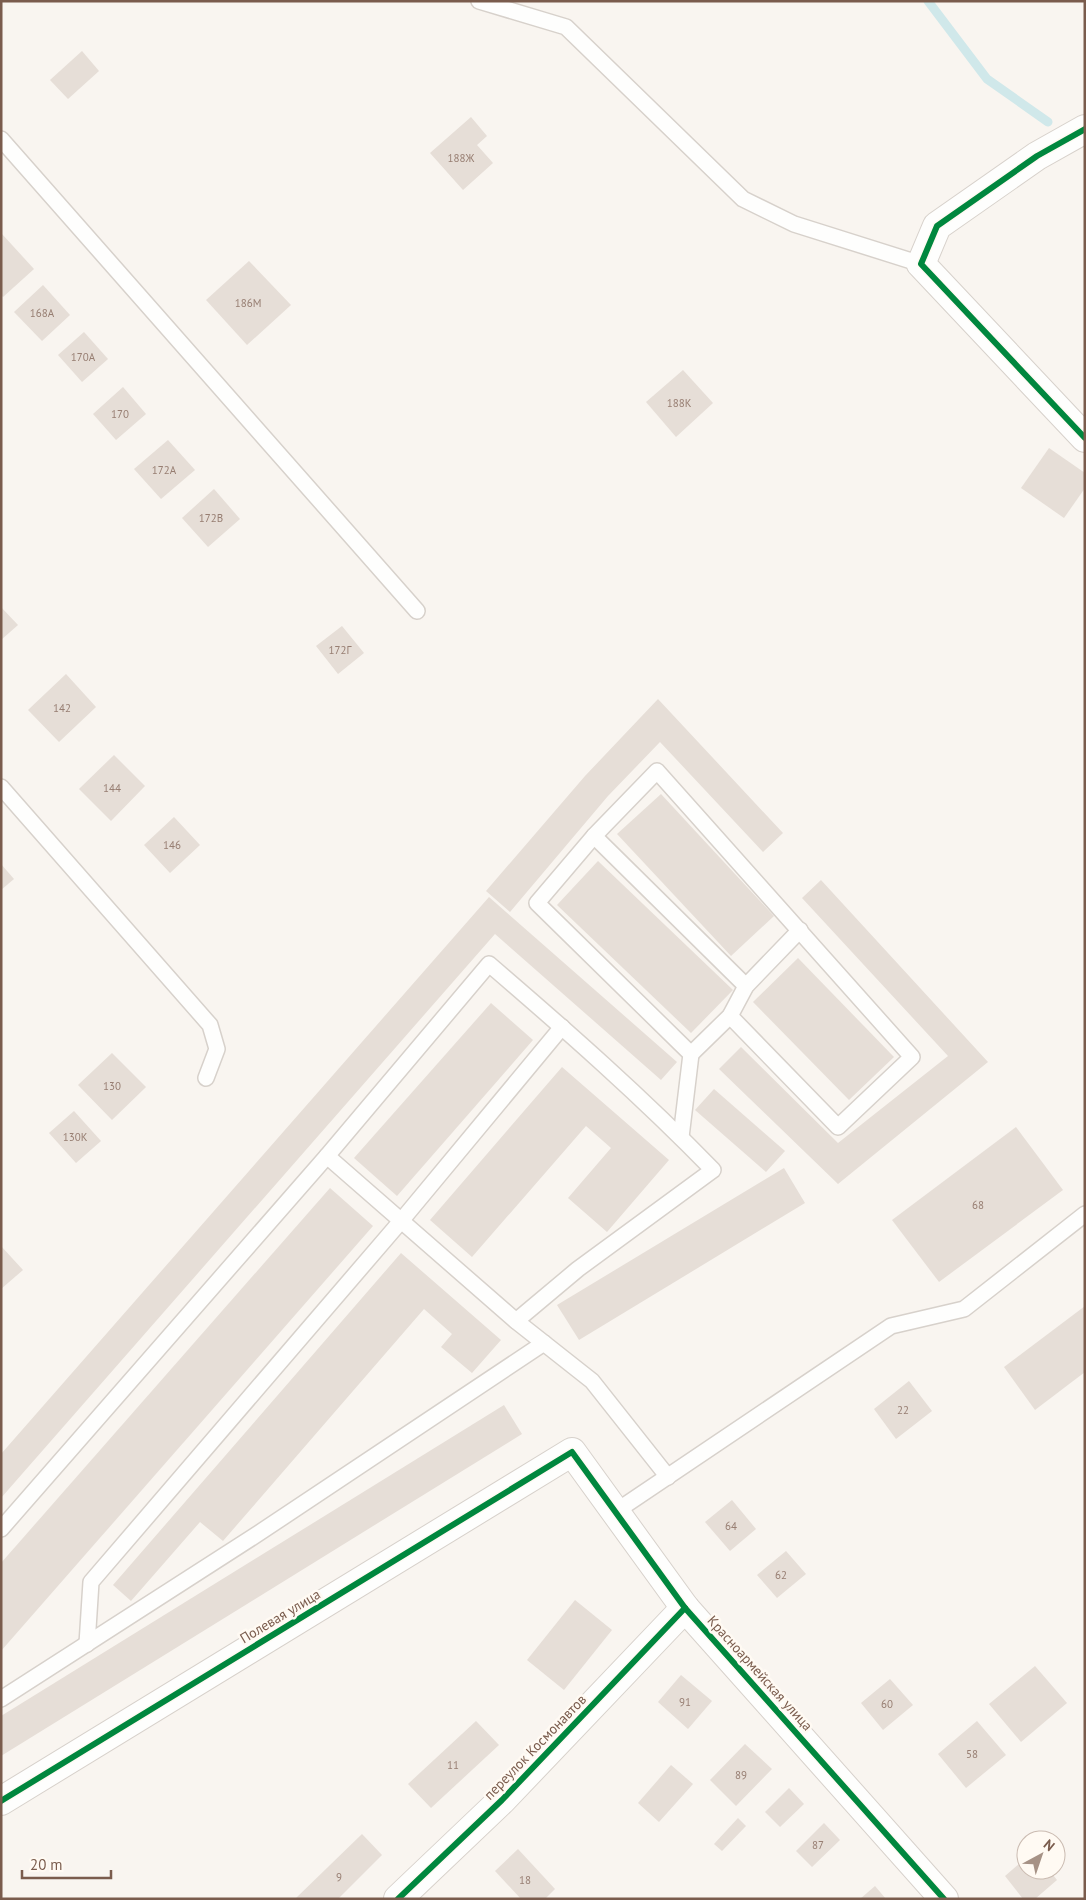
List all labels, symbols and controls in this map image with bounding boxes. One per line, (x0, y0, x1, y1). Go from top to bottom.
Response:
house number: 188Ж (448, 151, 475, 165)
house number: 186М (235, 296, 261, 310)
house number: 168А (30, 306, 55, 320)
house number: 170А (71, 350, 96, 364)
house number: 188К (667, 396, 692, 410)
house number: 170 (111, 407, 129, 421)
house number: 172А (152, 463, 177, 477)
house number: 172В (199, 511, 223, 525)
house number: 172Г (329, 643, 353, 657)
house number: 142 (53, 701, 71, 715)
house number: 144 (103, 781, 121, 795)
house number: 146 (163, 838, 181, 852)
house number: 130 (103, 1079, 121, 1093)
house number: 130К (63, 1130, 88, 1144)
house number: 68 (972, 1198, 984, 1212)
house number: 22 (897, 1403, 909, 1417)
house number: 64 (725, 1519, 737, 1533)
house number: 62 (775, 1568, 787, 1582)
street label: Полевая улица (236, 1585, 324, 1647)
street label: Красноармейская улица (704, 1612, 816, 1734)
street label: переулок Космонавтов (480, 1691, 590, 1803)
house number: 91 (679, 1695, 691, 1709)
house number: 60 (881, 1697, 893, 1711)
house number: 58 (966, 1747, 978, 1761)
house number: 11 (447, 1758, 459, 1772)
house number: 89 (735, 1768, 747, 1782)
north arrow (1016, 1830, 1066, 1880)
text: N (1040, 1835, 1059, 1855)
house number: 87 (812, 1838, 824, 1852)
scale bar (22, 1848, 111, 1880)
text: 20 m (30, 1855, 63, 1874)
house number: 9 (336, 1870, 342, 1884)
house number: 18 (519, 1873, 531, 1887)

